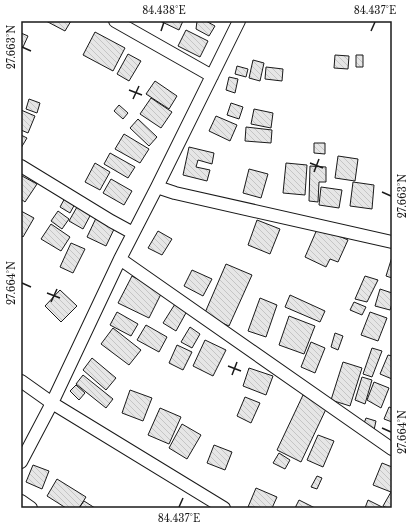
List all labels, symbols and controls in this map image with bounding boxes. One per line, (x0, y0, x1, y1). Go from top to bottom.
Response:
text: 84.438°E (142, 4, 186, 17)
text: 84.437°E (354, 4, 396, 17)
text: 27.663°N (5, 25, 18, 69)
text: 27.663°N (396, 174, 409, 218)
text: 27.664°N (5, 261, 18, 305)
text: 27.664°N (396, 410, 409, 454)
text: 84.437°E (158, 512, 200, 525)

